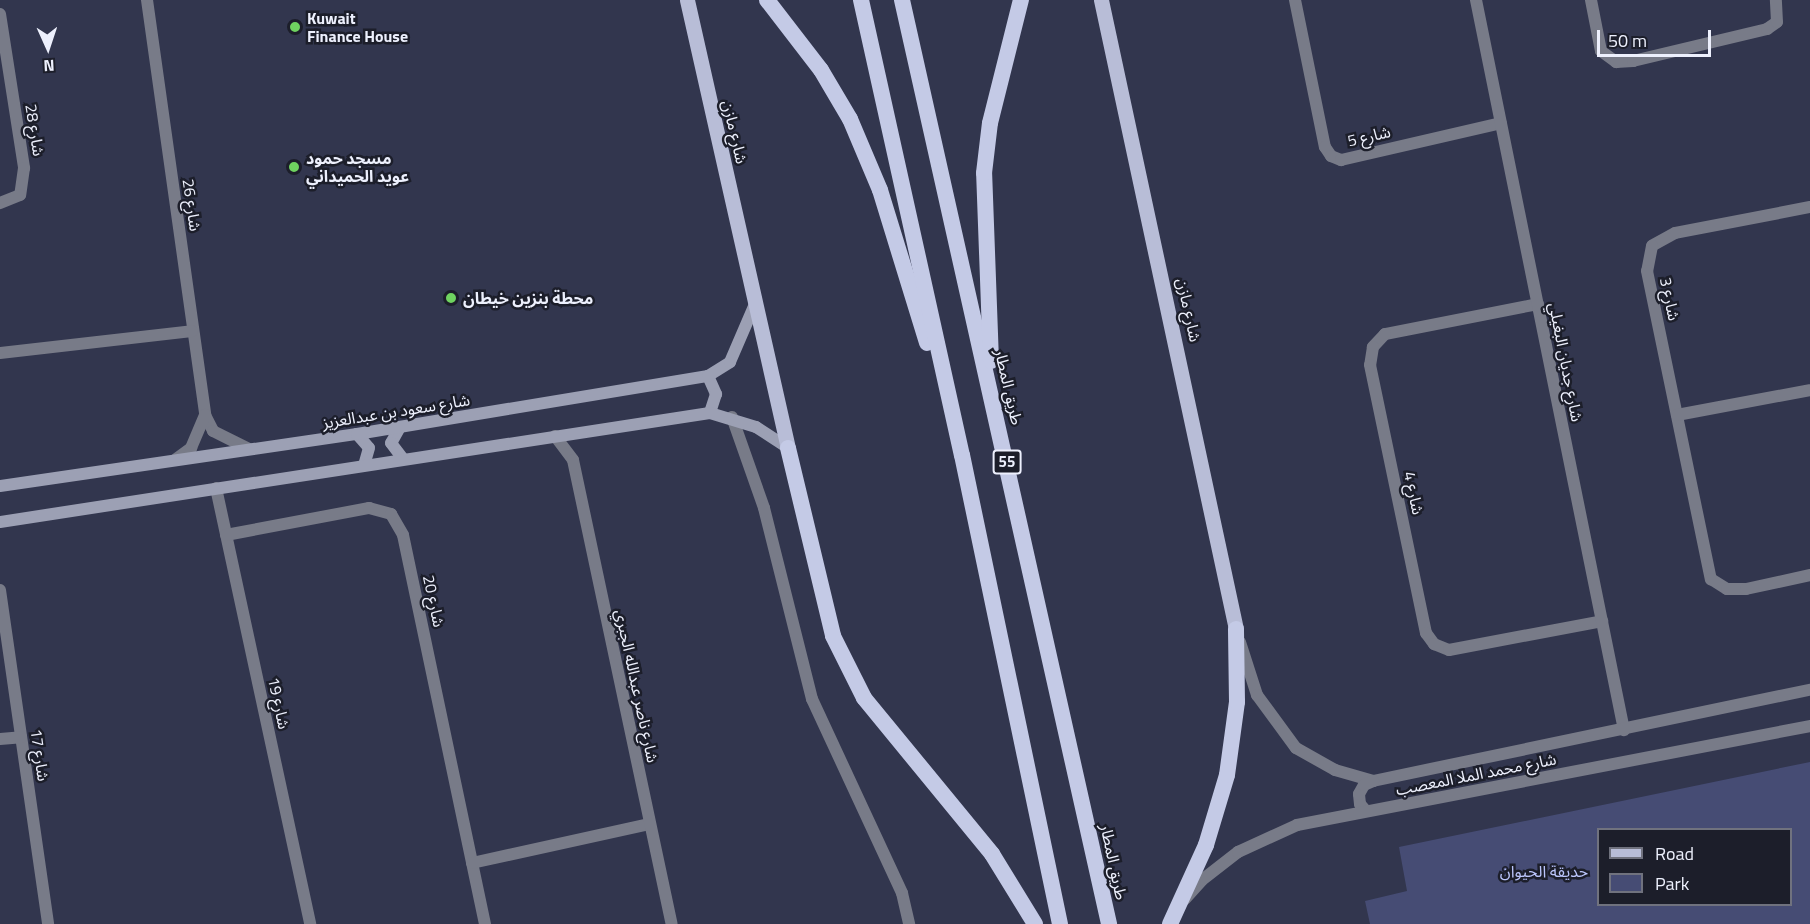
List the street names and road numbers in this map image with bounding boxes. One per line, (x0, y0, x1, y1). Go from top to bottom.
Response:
street label: شارع مازن (718, 98, 752, 166)
street label: شارع 28 (21, 103, 49, 157)
street label: شارع 5 (1346, 122, 1392, 150)
street label: شارع 26 (179, 178, 205, 232)
street label: شارع مازن (1173, 276, 1205, 344)
street label: شارع 3 (1656, 276, 1684, 322)
street label: شارع جديان البغيلي (1545, 301, 1587, 423)
street label: طريق المطار (991, 347, 1027, 427)
street label: شارع سعود بن عبدالعزيز (321, 390, 471, 432)
road number: 55 (992, 450, 1022, 474)
street label: شارع 4 (1400, 470, 1428, 516)
street label: شارع 20 (419, 573, 449, 629)
street label: شارع ناصر عبدالله الجبري (611, 608, 663, 764)
street label: شارع 19 (264, 675, 294, 731)
street label: شارع 17 (27, 728, 53, 782)
street label: شارع محمد الملا المعصب (1394, 749, 1558, 799)
street label: طريق المطار (1097, 822, 1131, 902)

